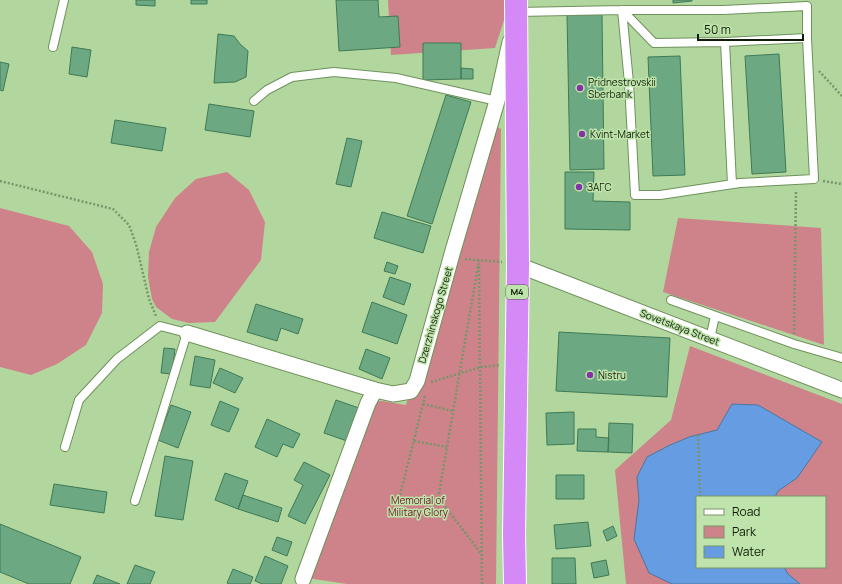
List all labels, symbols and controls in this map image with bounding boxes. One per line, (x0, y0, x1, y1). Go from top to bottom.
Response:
scale bar (698, 16, 803, 42)
text: 50 m (704, 21, 731, 38)
place label: Pridnestrovskii Sberbank (588, 75, 656, 101)
marker: Pridnestrovskii Sberbank (575, 83, 585, 93)
place label: Kvint-Market (590, 127, 650, 141)
marker: Kvint-Market (577, 129, 587, 139)
place label: ЗАГС (587, 180, 612, 194)
marker: ЗАГС (574, 182, 584, 192)
street label: Dzerzhinskogo Street (415, 265, 455, 365)
road number: M4 (506, 285, 528, 299)
street label: Sovetskaya Street (638, 305, 722, 349)
place label: Nistru (598, 368, 626, 382)
marker: Nistru (585, 370, 595, 380)
park label: Memorial of Military Glory (388, 493, 449, 519)
legend (696, 496, 826, 568)
text: Road (732, 503, 760, 520)
text: Park (732, 523, 757, 540)
text: Water (732, 543, 766, 560)

